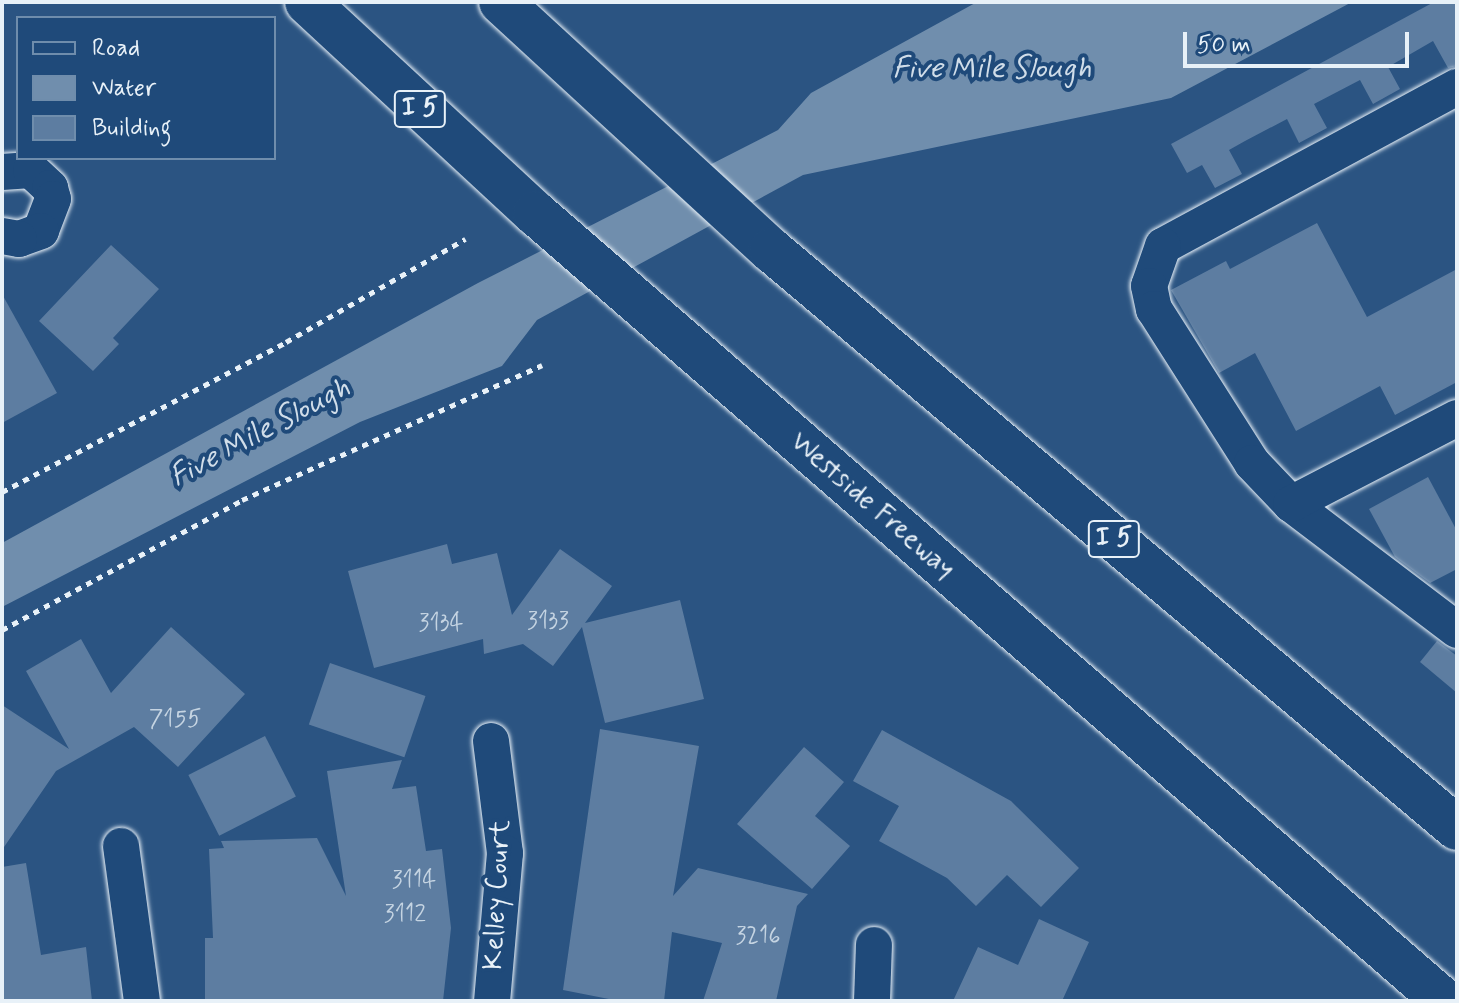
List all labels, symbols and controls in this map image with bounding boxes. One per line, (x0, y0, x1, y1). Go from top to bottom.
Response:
legend (16, 16, 276, 160)
scale bar (1187, 16, 1413, 66)
text: 50 m (1197, 30, 1251, 61)
text: Road (92, 33, 140, 64)
water label: Five Mile Slough (892, 51, 1092, 87)
text: Water (92, 73, 156, 104)
road number: I 5 (392, 87, 448, 131)
text: Building (92, 113, 172, 144)
water label: Five Mile Slough (164, 370, 356, 496)
street label: Westside Freeway (780, 423, 964, 589)
road number: I 5 (1086, 517, 1142, 561)
house number: 3133 (527, 608, 569, 636)
house number: 3134 (419, 610, 463, 638)
house number: 7155 (149, 706, 201, 734)
street label: Kelley Court (477, 820, 519, 970)
house number: 3114 (392, 867, 436, 895)
house number: 3112 (384, 901, 426, 929)
house number: 3216 (735, 923, 781, 951)

